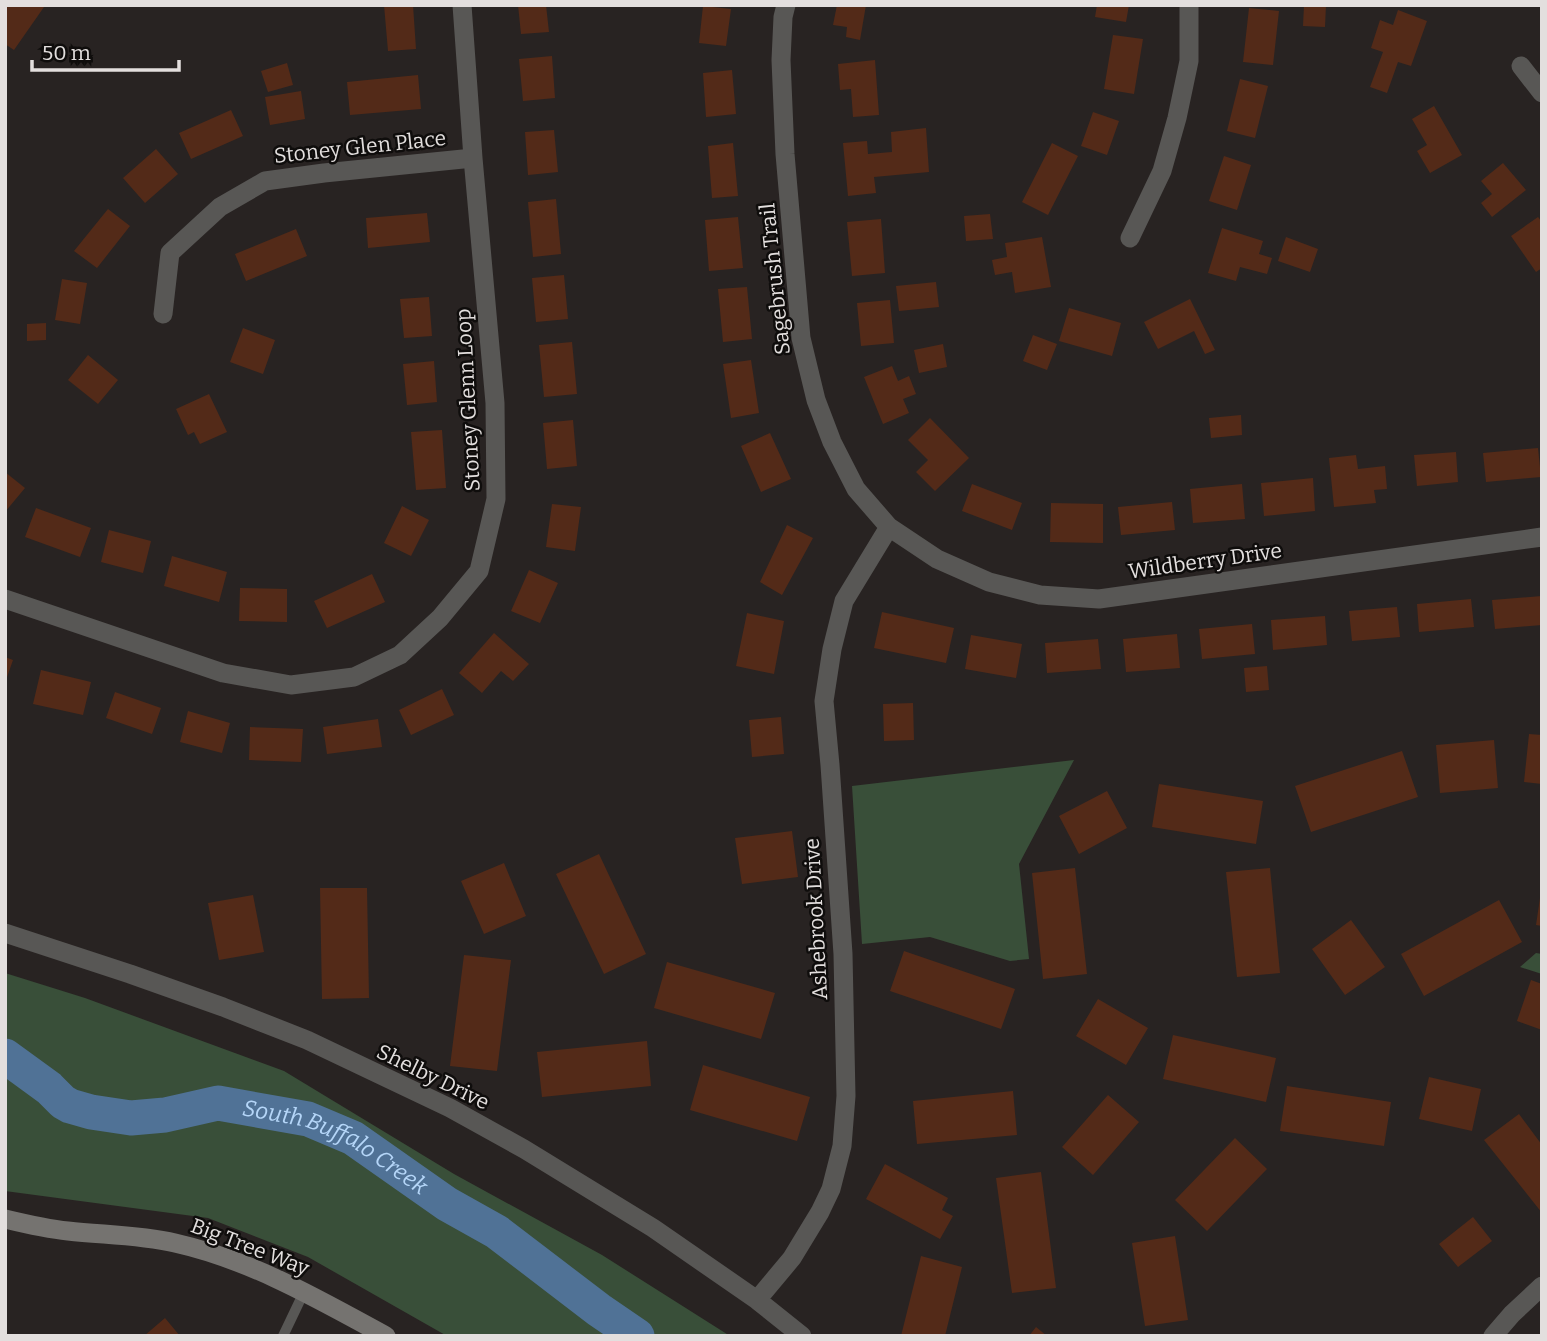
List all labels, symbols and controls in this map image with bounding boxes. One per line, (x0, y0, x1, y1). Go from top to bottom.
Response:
scale bar (32, 28, 178, 72)
text: 50 m (42, 40, 91, 66)
street label: Stoney Glen Place (273, 125, 447, 169)
street label: Sagebrush Trail (754, 202, 796, 356)
street label: Stoney Glenn Loop (450, 308, 486, 492)
street label: Wildberry Drive (1127, 537, 1283, 585)
street label: Ashebrook Drive (799, 837, 833, 1001)
street label: Shelby Drive (372, 1039, 494, 1115)
water label: South Buffalo Creek (240, 1094, 434, 1201)
street label: Big Tree Way (187, 1213, 314, 1282)

